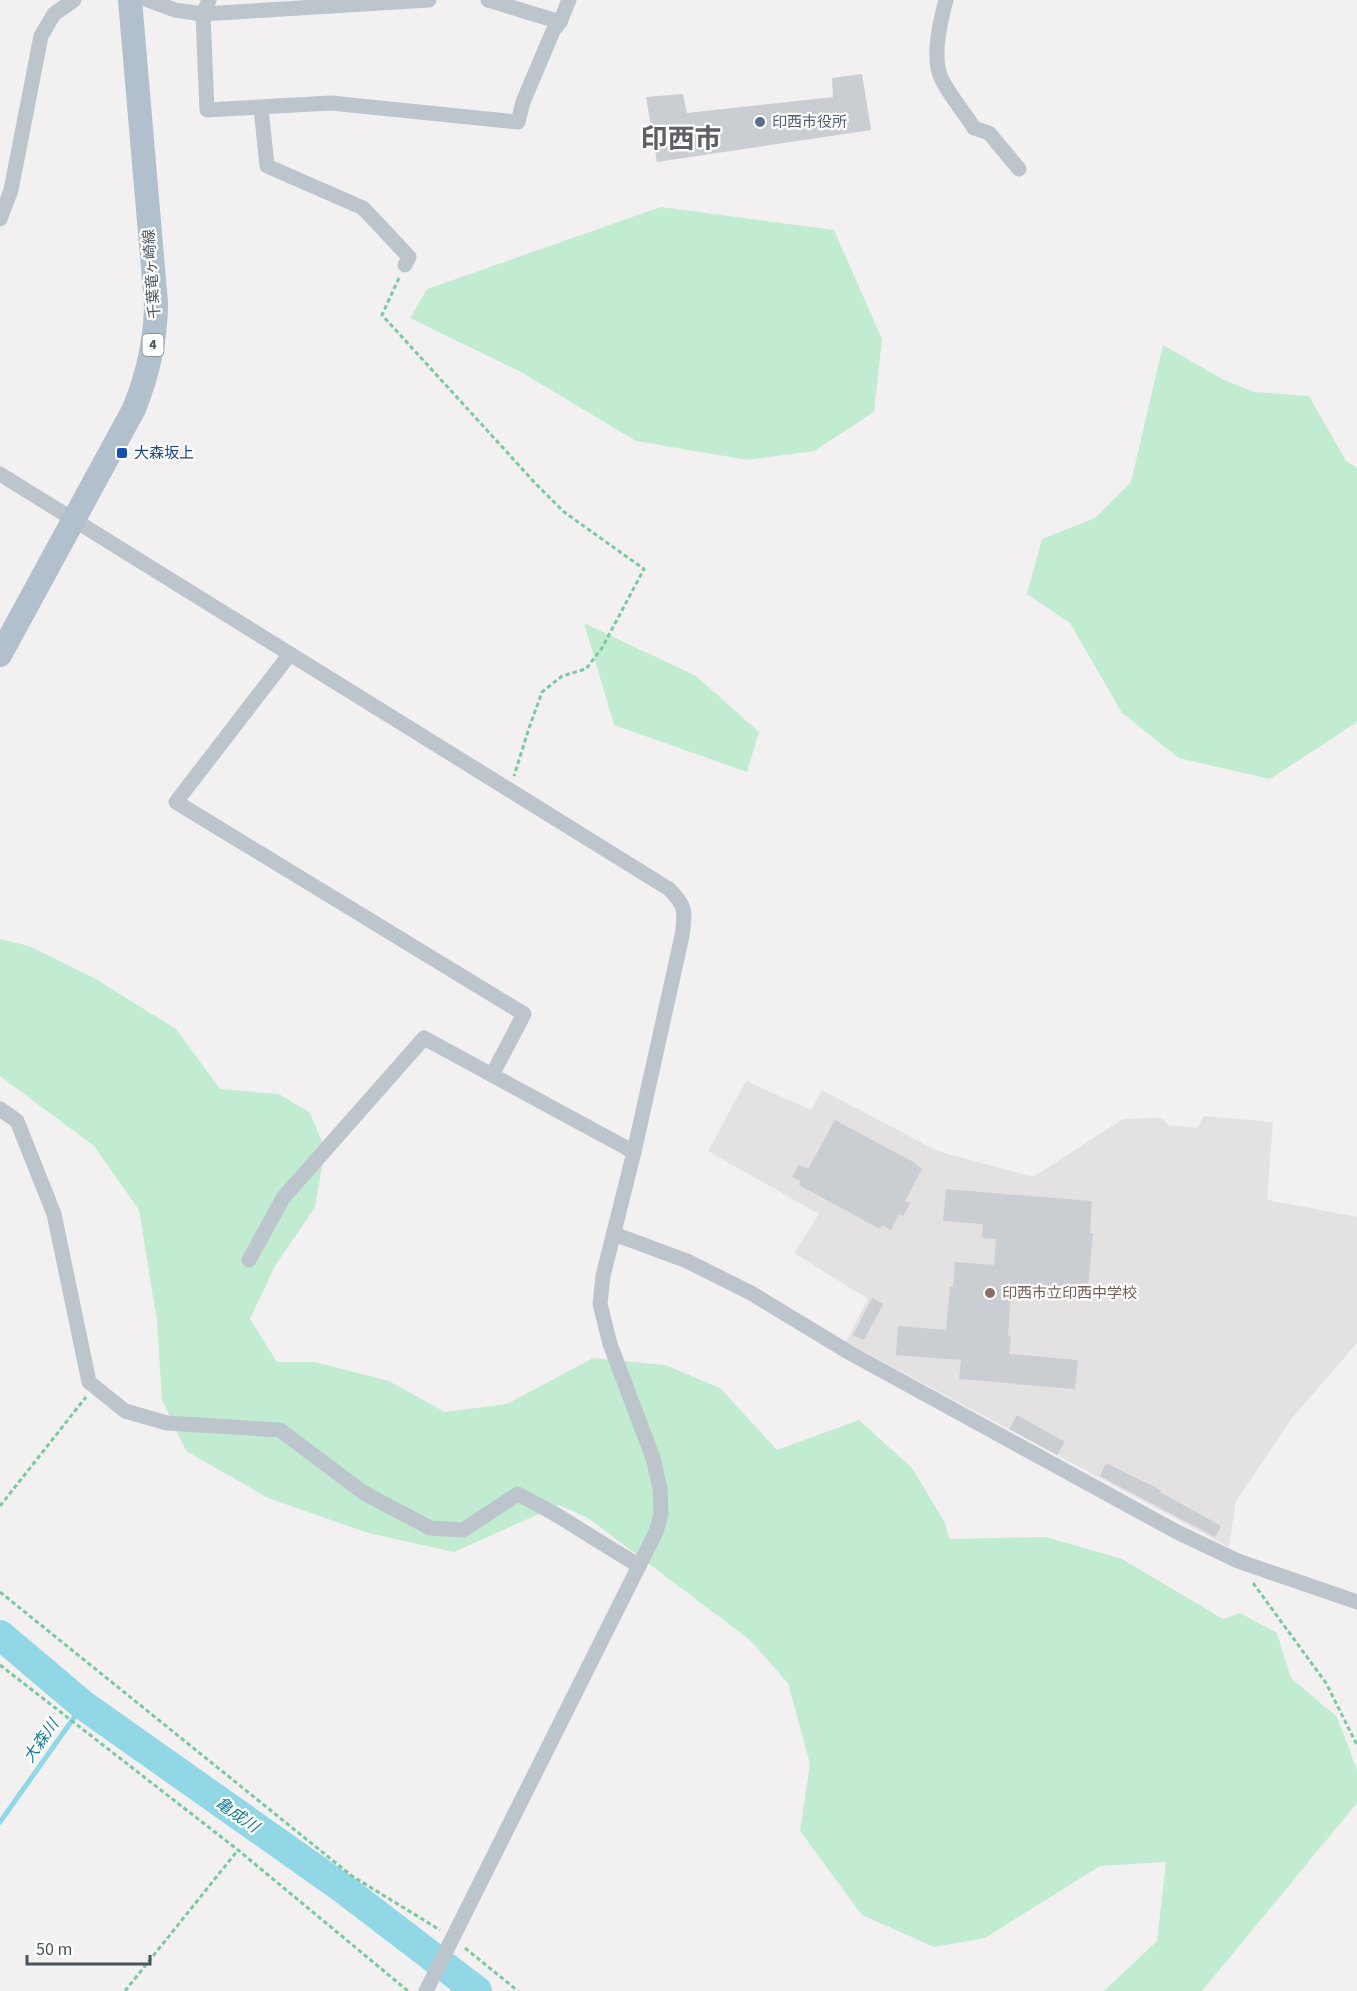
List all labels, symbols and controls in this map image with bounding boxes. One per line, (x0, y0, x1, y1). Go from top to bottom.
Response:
place label: 印西市役所 (772, 112, 847, 133)
marker: 印西市役所 (753, 115, 767, 129)
district label: 印西市 (641, 120, 722, 159)
street label: 千葉竜ヶ崎線 (138, 228, 166, 320)
road number: 4 (142, 334, 164, 356)
place label: 大森坂上 (134, 443, 194, 464)
marker: 大森坂上 (115, 446, 129, 460)
place label: 印西市立印西中学校 (1002, 1283, 1137, 1304)
marker: 印西市立印西中学校 (983, 1286, 997, 1300)
water label: 大森川 (18, 1713, 65, 1767)
water label: 亀成川 (211, 1792, 265, 1839)
scale bar (27, 1928, 150, 1966)
text: 50 m (36, 1937, 72, 1962)

